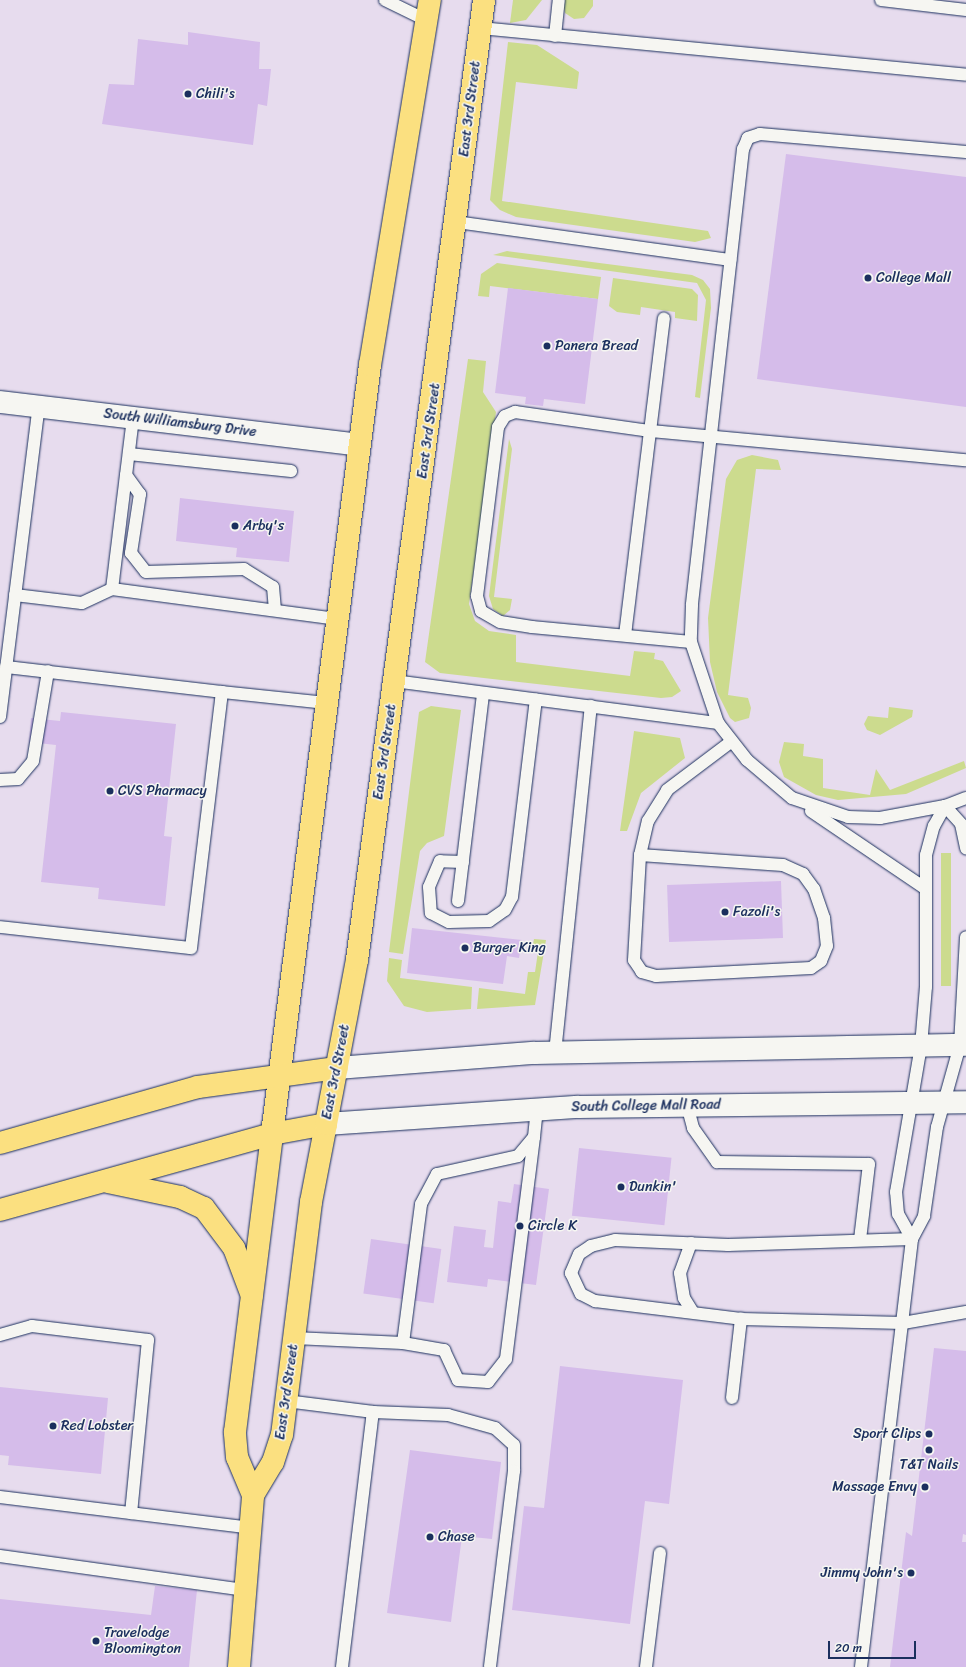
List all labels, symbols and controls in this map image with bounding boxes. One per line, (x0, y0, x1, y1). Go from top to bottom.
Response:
street label: East 3rd Street (456, 60, 484, 158)
place label: Chili's (196, 86, 235, 102)
marker: Chili's (183, 89, 193, 99)
place label: College Mall (876, 270, 951, 286)
marker: College Mall (863, 273, 873, 283)
place label: Panera Bread (555, 338, 638, 354)
marker: Panera Bread (542, 341, 552, 351)
street label: East 3rd Street (414, 382, 444, 480)
street label: South Williamsburg Drive (102, 405, 258, 441)
place label: Arby's (243, 518, 284, 534)
marker: Arby's (230, 521, 240, 531)
street label: East 3rd Street (370, 703, 400, 801)
place label: CVS Pharmacy (118, 783, 207, 799)
marker: CVS Pharmacy (105, 786, 115, 796)
place label: Fazoli's (733, 904, 780, 920)
marker: Fazoli's (720, 907, 730, 917)
place label: Burger King (473, 940, 546, 956)
marker: Burger King (460, 943, 470, 953)
street label: East 3rd Street (319, 1023, 353, 1121)
street label: South College Mall Road (571, 1096, 721, 1116)
place label: Dunkin' (629, 1179, 677, 1195)
marker: Dunkin' (616, 1182, 626, 1192)
place label: Circle K (528, 1218, 577, 1234)
marker: Circle K (515, 1221, 525, 1231)
street label: East 3rd Street (272, 1343, 302, 1441)
place label: Red Lobster (61, 1418, 134, 1434)
marker: Red Lobster (48, 1421, 58, 1431)
place label: Sport Clips (853, 1426, 921, 1442)
marker: Sport Clips (924, 1429, 934, 1439)
marker: T&T Nails (924, 1445, 934, 1455)
place label: T&T Nails (900, 1457, 958, 1473)
place label: Massage Envy (832, 1479, 917, 1495)
marker: Massage Envy (920, 1482, 930, 1492)
place label: Chase (438, 1529, 475, 1545)
marker: Chase (425, 1532, 435, 1542)
place label: Jimmy John's (821, 1565, 903, 1581)
marker: Jimmy John's (906, 1568, 916, 1578)
place label: Travelodge Bloomington (104, 1625, 181, 1658)
scale bar (830, 1633, 918, 1659)
marker: Travelodge Bloomington (91, 1636, 101, 1646)
text: 20 m (835, 1637, 862, 1659)

